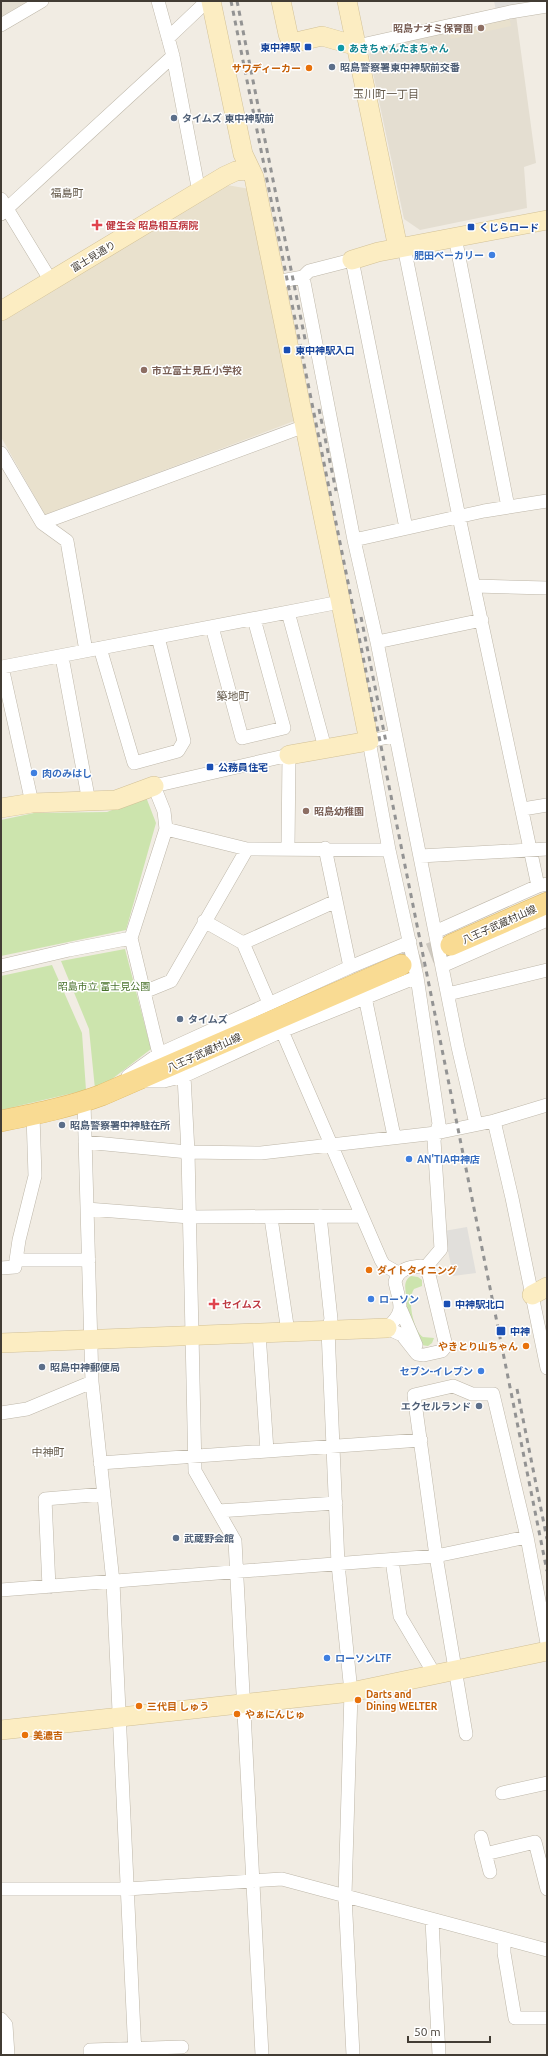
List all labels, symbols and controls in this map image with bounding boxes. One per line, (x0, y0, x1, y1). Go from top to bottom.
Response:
place label: 昭島ナオミ保育園 (393, 23, 473, 34)
marker: 昭島ナオミ保育園 (476, 23, 486, 33)
place label: 東中神駅 (260, 42, 301, 53)
marker: 東中神駅 (303, 42, 313, 52)
marker: あきちゃんたまちゃん (336, 43, 346, 53)
place label: あきちゃんたまちゃん (349, 43, 449, 54)
marker: 昭島警察署東中神駅前交番 (327, 62, 337, 72)
place label: 昭島警察署東中神駅前交番 (340, 62, 460, 73)
place label: サワディーカー (232, 63, 301, 74)
marker: サワディーカー (304, 63, 314, 73)
district label: 玉川町一丁目 (353, 88, 419, 100)
marker: タイムズ 東中神駅前 (169, 113, 179, 123)
place label: タイムズ 東中神駅前 (182, 113, 274, 124)
district label: 福島町 (51, 187, 84, 199)
marker: 健生会 昭島相互病院 (91, 219, 103, 231)
place label: 健生会 昭島相互病院 (105, 220, 198, 231)
marker: くじらロード (466, 222, 476, 232)
place label: くじらロード (479, 222, 539, 233)
street label: 富士見通り (69, 239, 118, 274)
place label: 肥田ベーカリー (414, 250, 484, 261)
marker: 肥田ベーカリー (487, 250, 497, 260)
marker: 東中神駅入口 (282, 345, 292, 355)
place label: 東中神駅入口 (295, 345, 355, 356)
marker: 市立富士見丘小学校 (139, 365, 149, 375)
place label: 市立富士見丘小学校 (152, 365, 242, 376)
district label: 築地町 (217, 690, 250, 702)
marker: 公務員住宅 (205, 762, 215, 772)
place label: 公務員住宅 (218, 762, 268, 773)
marker: 肉のみはし (29, 768, 39, 778)
place label: 肉のみはし (42, 768, 92, 779)
marker: 昭島幼稚園 (301, 806, 311, 816)
place label: 昭島幼稚園 (314, 806, 364, 817)
street label: 八王子武蔵村山線 (460, 903, 538, 946)
park label: 昭島市立 富士見公園 (58, 981, 150, 992)
marker: タイムズ (175, 1014, 185, 1024)
place label: タイムズ (188, 1014, 228, 1025)
street label: 八王子武蔵村山線 (165, 1031, 243, 1074)
marker: 昭島警察署中神駐在所 (57, 1120, 67, 1130)
place label: 昭島警察署中神駐在所 (70, 1120, 170, 1131)
marker: AN'TIA中神店 (404, 1154, 414, 1164)
place label: AN'TIA中神店 (417, 1154, 480, 1165)
marker: ダイトタイニング (364, 1265, 374, 1275)
place label: ダイトタイニング (377, 1265, 457, 1276)
marker: ローソン (366, 1294, 376, 1304)
place label: ローソン (379, 1294, 419, 1305)
marker: セイムス (209, 1299, 219, 1309)
place label: セイムス (222, 1299, 262, 1310)
marker: 中神駅北口 (442, 1299, 452, 1309)
place label: 中神駅北口 (455, 1299, 505, 1310)
marker: 中神 (495, 1325, 507, 1337)
place label: 中神 (510, 1326, 530, 1337)
place label: やきとり山ちゃん (438, 1341, 518, 1352)
marker: やきとり山ちゃん (521, 1341, 531, 1351)
marker: 昭島中神郵便局 (37, 1362, 47, 1372)
place label: 昭島中神郵便局 (50, 1362, 120, 1373)
place label: セブン-イレブン (400, 1366, 473, 1377)
marker: セブン-イレブン (476, 1366, 486, 1376)
place label: エクセルランド (401, 1401, 471, 1412)
marker: エクセルランド (474, 1401, 484, 1411)
district label: 中神町 (32, 1446, 65, 1458)
marker: 武蔵野会館 (171, 1533, 181, 1543)
place label: 武蔵野会館 (184, 1533, 234, 1544)
marker: ローソンLTF (322, 1653, 332, 1663)
place label: ローソンLTF (335, 1653, 392, 1664)
place label: Darts and Dining WELTER (366, 1689, 438, 1712)
marker: Darts and Dining WELTER (353, 1695, 363, 1705)
marker: 三代目 しゅう (134, 1701, 144, 1711)
place label: 三代目 しゅう (147, 1701, 209, 1712)
marker: やぁにんじゅ (232, 1709, 242, 1719)
place label: やぁにんじゅ (245, 1709, 305, 1720)
marker: 美濃吉 (20, 1730, 30, 1740)
place label: 美濃吉 (33, 1730, 63, 1741)
scale bar (408, 2018, 490, 2044)
text: 50 m (414, 2025, 441, 2038)

